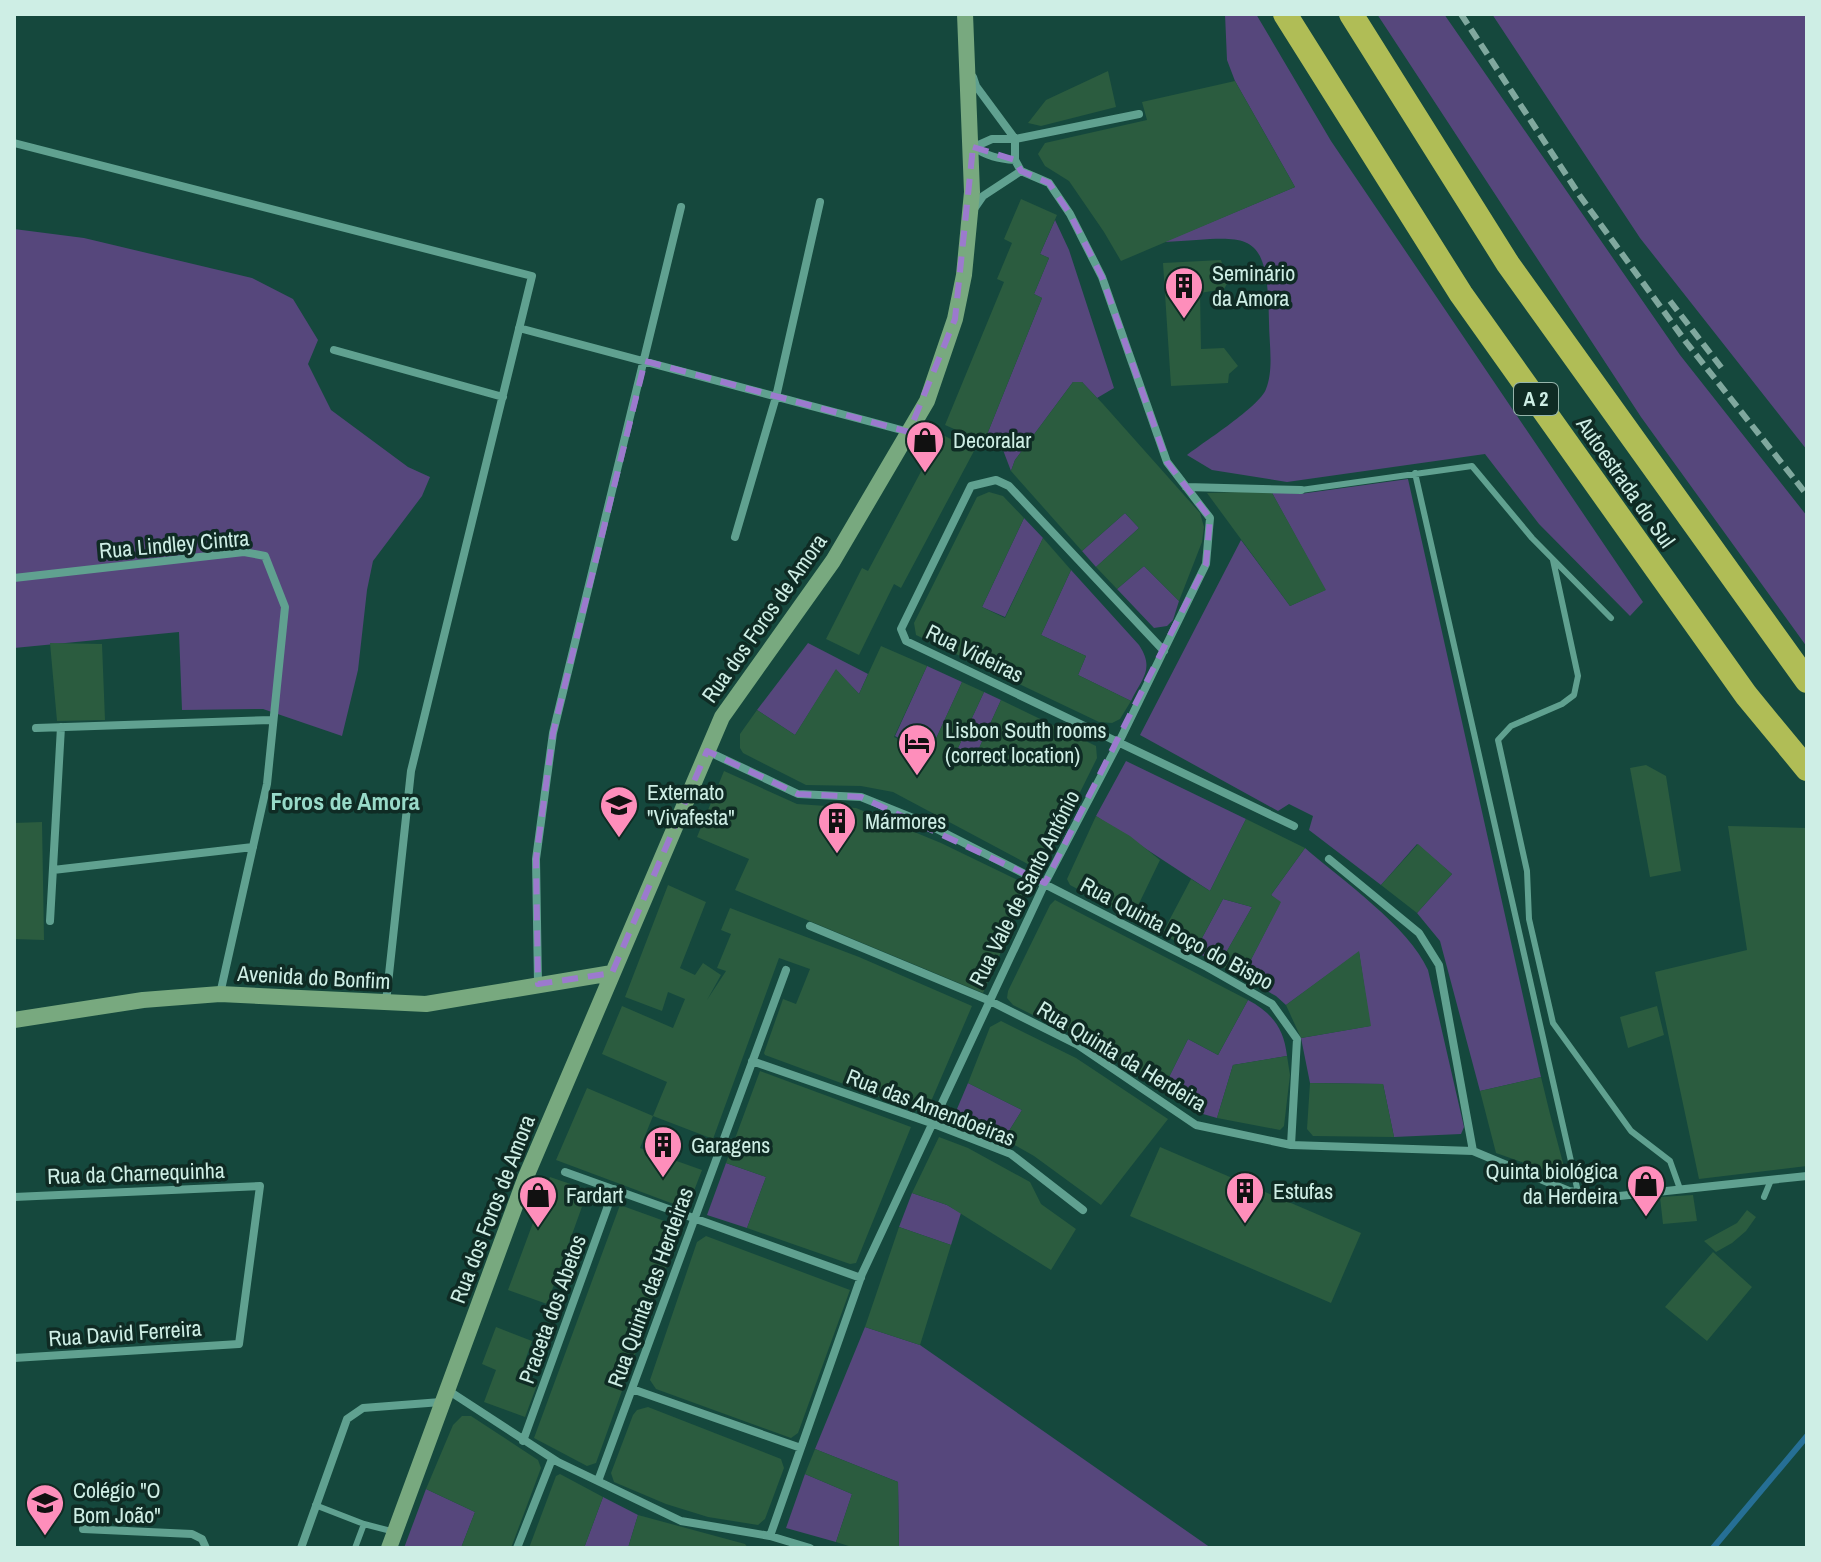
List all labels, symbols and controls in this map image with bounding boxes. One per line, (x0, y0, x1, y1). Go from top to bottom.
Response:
place label: Seminário da Amora (1212, 258, 1295, 313)
building icon: Seminário da Amora (1163, 265, 1205, 320)
road number: A 2 (1514, 383, 1558, 415)
street label: Autoestrada do Sul (1569, 410, 1682, 553)
shop icon: Decoralar (904, 419, 946, 474)
place label: Decoralar (953, 425, 1031, 455)
street label: Rua Lindley Cintra (98, 523, 250, 565)
street label: Rua dos Foros de Amora (694, 528, 834, 708)
street label: Rua Videiras (921, 617, 1029, 689)
place label: Lisbon South rooms (correct location) (945, 715, 1106, 770)
hotel icon: Lisbon South rooms (correct location) (896, 722, 938, 777)
place label: Externato "Vivafesta" (647, 777, 735, 832)
school or university icon: Externato "Vivafesta" (598, 784, 640, 839)
district label: Foros de Amora (270, 785, 420, 817)
street label: Rua Vale de Santo António (962, 785, 1086, 991)
building icon: Mármores (816, 800, 858, 855)
place label: Mármores (865, 806, 946, 836)
street label: Rua Quinta Poço do Bispo (1075, 869, 1279, 997)
street label: Avenida do Bonfim (236, 958, 391, 996)
street label: Rua Quinta da Herdeira (1032, 994, 1212, 1118)
street label: Rua das Amendoeiras (842, 1061, 1020, 1153)
street label: Rua dos Foros de Amora (442, 1110, 542, 1308)
building icon: Garagens (642, 1124, 684, 1179)
place label: Garagens (691, 1130, 770, 1160)
street label: Rua da Charnequinha (47, 1155, 225, 1191)
place label: Quinta biológica da Herdeira (1486, 1156, 1618, 1211)
shop icon: Quinta biológica da Herdeira (1625, 1163, 1667, 1218)
building icon: Estufas (1224, 1170, 1266, 1225)
shop icon: Fardart (517, 1174, 559, 1229)
place label: Estufas (1273, 1176, 1333, 1206)
place label: Fardart (566, 1180, 623, 1210)
street label: Rua Quinta das Herdeiras (600, 1183, 700, 1391)
street label: Praceta dos Abetos (511, 1230, 593, 1388)
street label: Rua David Ferreira (47, 1313, 203, 1353)
place label: Colégio "O Bom João" (73, 1475, 161, 1530)
school or university icon: Colégio "O Bom João" (24, 1482, 66, 1537)

